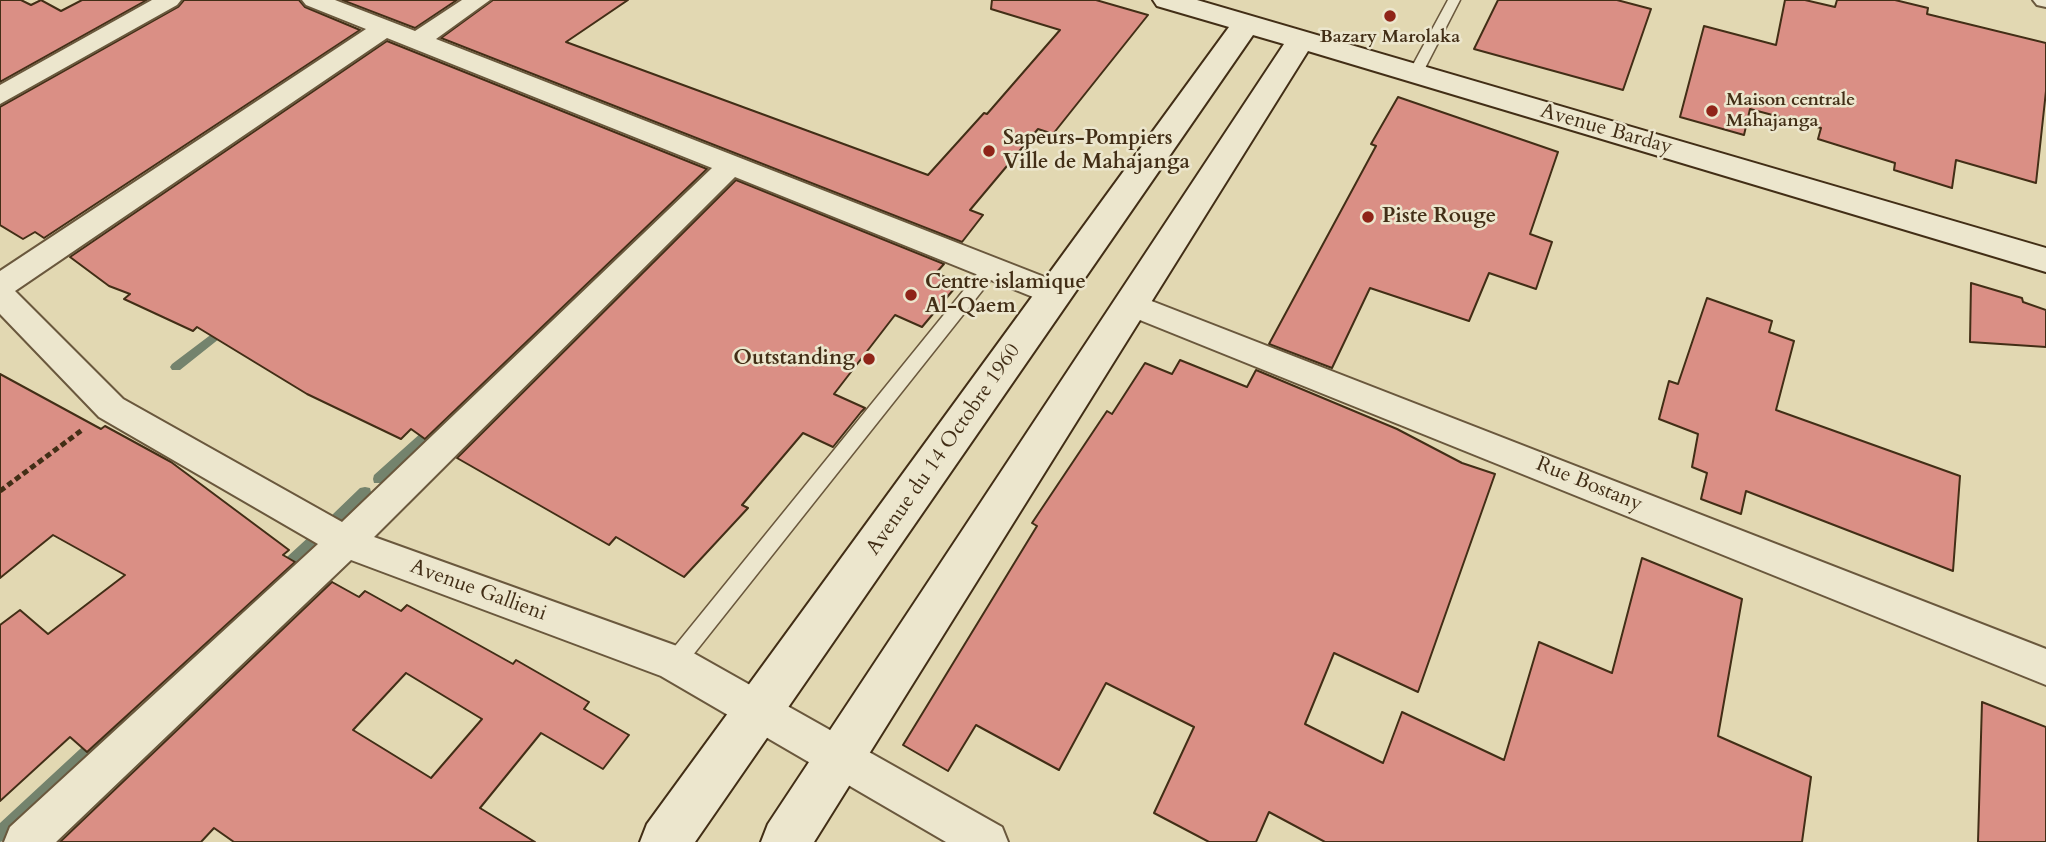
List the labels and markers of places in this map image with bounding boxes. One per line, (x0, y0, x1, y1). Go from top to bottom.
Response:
marker: Bazary Marolaka (1382, 8, 1398, 24)
place label: Bazary Marolaka (1320, 27, 1460, 49)
place label: Maison centrale Mahajanga (1726, 90, 1855, 132)
marker: Maison centrale Mahajanga (1704, 103, 1720, 119)
place label: Sapeurs-Pompiers Ville de Mahajanga (1003, 126, 1190, 176)
marker: Sapeurs-Pompiers Ville de Mahajanga (981, 143, 997, 159)
place label: Piste Rouge (1382, 204, 1496, 230)
marker: Piste Rouge (1360, 209, 1376, 225)
place label: Centre islamique Al-Qaem (925, 270, 1086, 320)
marker: Centre islamique Al-Qaem (903, 287, 919, 303)
place label: Outstanding (733, 346, 855, 372)
marker: Outstanding (861, 351, 877, 367)

